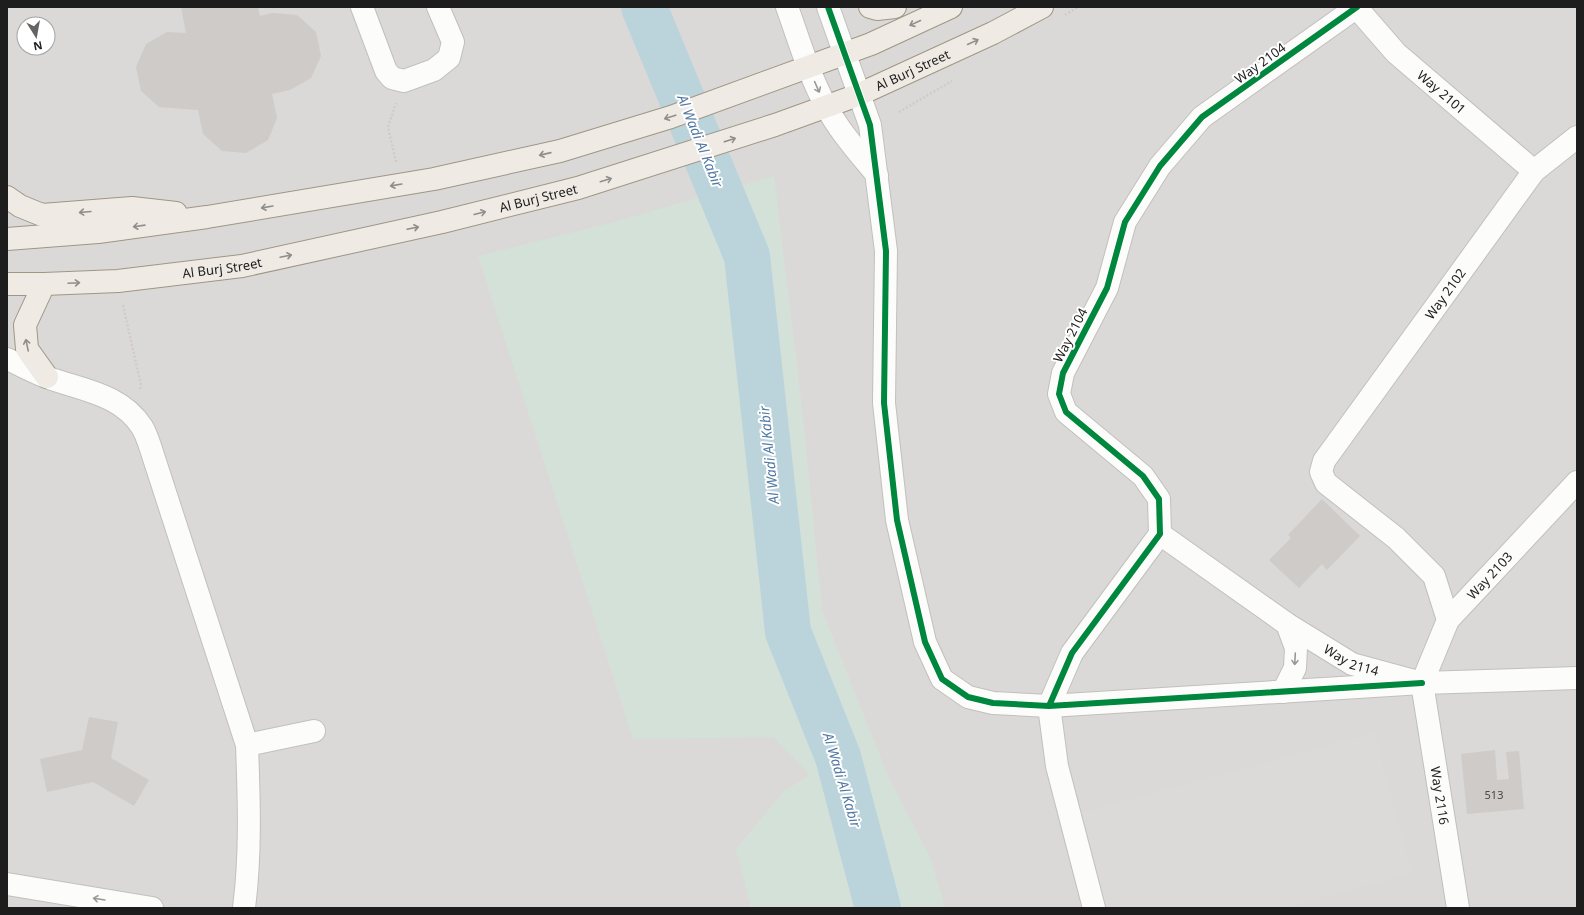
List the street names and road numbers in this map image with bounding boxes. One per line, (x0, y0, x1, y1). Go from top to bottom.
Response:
street label: Way 2104 (1231, 38, 1290, 88)
street label: Al Burj Street (872, 45, 953, 95)
street label: Way 2101 (1413, 66, 1470, 118)
street label: Al Burj Street (497, 179, 580, 216)
street label: Al Burj Street (181, 253, 264, 282)
street label: Way 2102 (1421, 265, 1470, 323)
street label: Way 2104 (1049, 304, 1092, 365)
street label: Way 2103 (1463, 548, 1516, 603)
street label: Way 2114 (1321, 640, 1381, 680)
street label: Way 2116 (1426, 765, 1454, 826)

